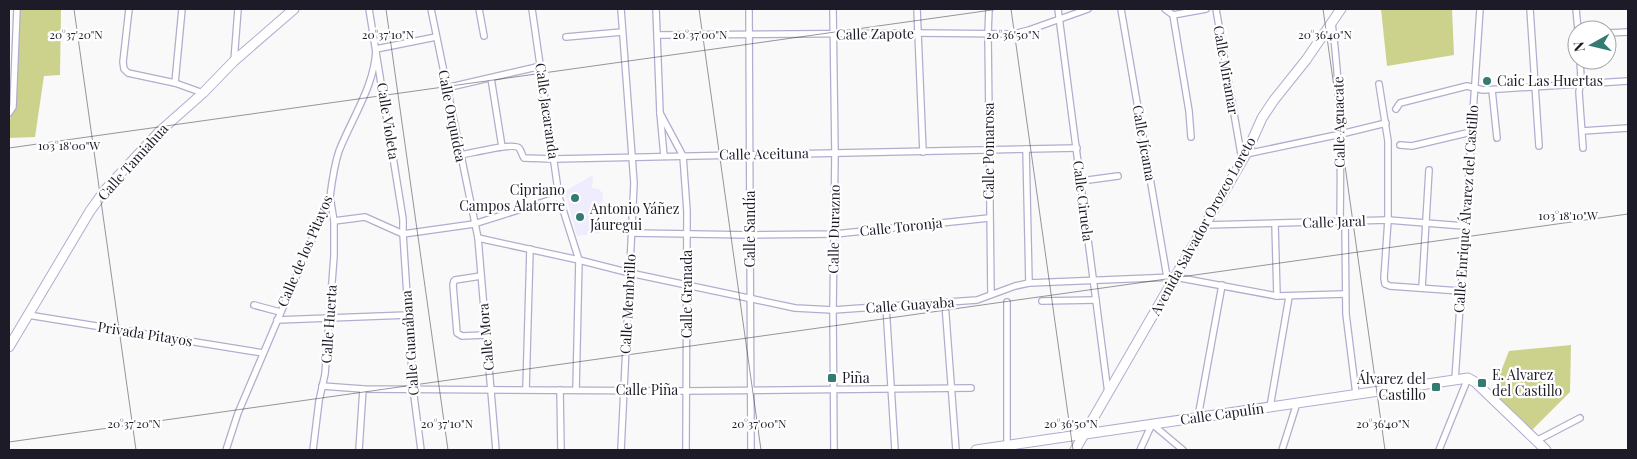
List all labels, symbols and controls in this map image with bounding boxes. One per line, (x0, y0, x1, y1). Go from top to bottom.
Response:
north arrow (1567, 20, 1617, 70)
street label: Calle Zapote (836, 23, 914, 44)
street label: Calle Miramar (1209, 24, 1244, 117)
text: 20°37'20"N (49, 26, 103, 42)
text: 20°37'10"N (362, 26, 415, 42)
text: 20°37'00"N (673, 26, 728, 42)
text: 20°36'50"N (986, 26, 1041, 42)
text: 20°36'40"N (1298, 26, 1353, 42)
text: N (1569, 41, 1589, 53)
street label: Calle Jacaranda (531, 62, 564, 160)
street label: Calle Orquídea (434, 68, 471, 164)
place label: Caic Las Huertas (1497, 71, 1603, 90)
marker: Caic Las Huertas (1481, 75, 1493, 87)
street label: Calle Aguacate (1328, 76, 1349, 168)
street label: Calle Violeta (373, 81, 404, 161)
street label: Calle Pomarosa (979, 102, 998, 200)
street label: Calle Jícama (1128, 103, 1161, 182)
street label: Calle Enrique Álvarez del Castillo (1449, 104, 1482, 314)
street label: Calle Tamiahua (93, 119, 172, 204)
street label: Avenida Salvador Orozco Loreto (1145, 133, 1260, 319)
text: 103°18'00"W (38, 137, 100, 153)
street label: Calle Aceituna (719, 143, 809, 164)
street label: Calle Ciruela (1069, 159, 1098, 242)
place label: Cipriano Campos Alatorre (459, 180, 565, 215)
street label: Calle Durazno (823, 184, 844, 274)
street label: Calle Sandía (740, 190, 759, 268)
street label: Calle de los Pitayos (272, 192, 337, 310)
marker: Cipriano Campos Alatorre (569, 192, 581, 204)
place label: Antonio Yáñez Jáuregui (589, 199, 680, 234)
text: 103°18'10"W (1538, 207, 1598, 223)
marker: Antonio Yáñez Jáuregui (574, 211, 586, 223)
street label: Calle Jaral (1302, 211, 1366, 232)
street label: Calle Toronja (859, 213, 943, 240)
street label: Calle Granada (677, 250, 696, 338)
street label: Calle Membrillo (615, 253, 640, 355)
street label: Calle Huerta (316, 284, 341, 364)
street label: Calle Guanábana (396, 290, 423, 396)
street label: Calle Guayaba (865, 292, 955, 317)
street label: Calle Mora (473, 302, 498, 372)
street label: Privada Pitayos (96, 317, 194, 350)
place label: E. Alvarez del Castillo (1492, 365, 1562, 400)
place label: Piña (842, 368, 870, 387)
place label: Álvarez del Castillo (1356, 369, 1426, 404)
marker: Piña (826, 372, 838, 384)
marker: E. Alvarez del Castillo (1476, 377, 1488, 389)
street label: Calle Piña (616, 380, 678, 399)
marker: Álvarez del Castillo (1430, 381, 1442, 393)
street label: Calle Capulín (1179, 398, 1266, 429)
text: 20°37'20"N (107, 415, 161, 431)
text: 20°37'10"N (421, 415, 474, 431)
text: 20°37'00"N (732, 415, 787, 431)
text: 20°36'50"N (1044, 415, 1099, 431)
text: 20°36'40"N (1356, 415, 1411, 431)

